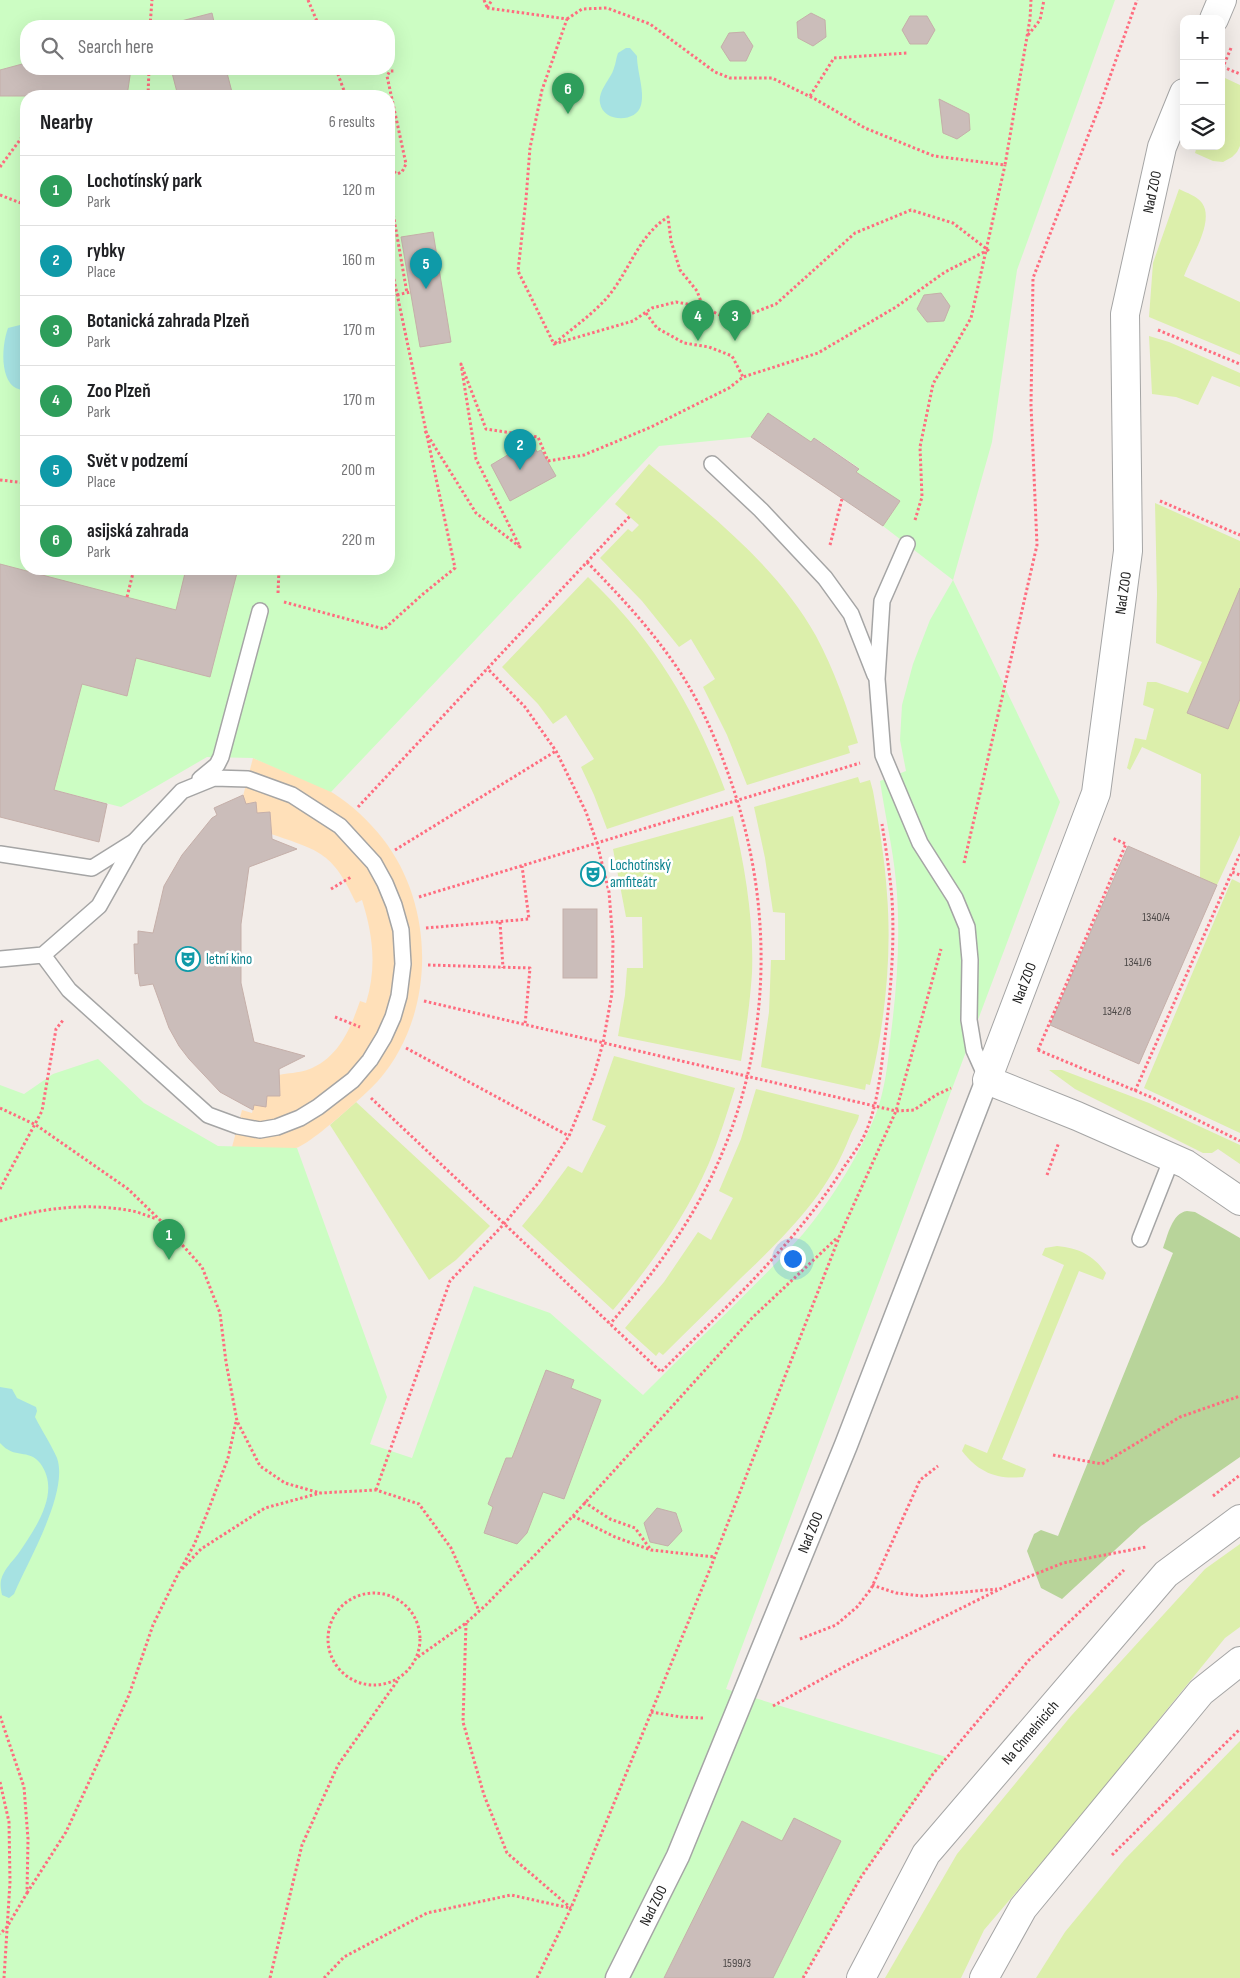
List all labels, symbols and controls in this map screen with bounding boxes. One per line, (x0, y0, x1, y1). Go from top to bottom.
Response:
map controls (1180, 15, 1225, 150)
button: + (1180, 15, 1225, 60)
search box (20, 20, 395, 75)
icon: search (38, 34, 66, 62)
text: Search here (78, 36, 154, 59)
button: − (1180, 60, 1225, 105)
pin: 6 (552, 73, 584, 114)
button: layers (1180, 105, 1225, 150)
text: Nearby (40, 110, 93, 135)
text: 6 results (329, 113, 375, 132)
street label: Nad ZOO (1139, 169, 1166, 215)
text: Lochotínský park (87, 170, 202, 193)
text: 1 (53, 181, 59, 200)
text: 120 m (343, 181, 375, 200)
text: Park (87, 193, 110, 212)
text: rybky (87, 240, 125, 263)
pin: 5 (410, 248, 442, 289)
text: 2 (52, 251, 60, 270)
text: 160 m (342, 251, 375, 270)
text: Place (87, 263, 116, 282)
pin: 4 (682, 300, 714, 341)
pin: 3 (719, 300, 751, 341)
text: Botanická zahrada Plzeň (87, 310, 249, 333)
text: 3 (52, 321, 60, 340)
text: 170 m (343, 321, 375, 340)
text: Park (87, 333, 110, 352)
text: Zoo Plzeň (87, 380, 151, 403)
text: 4 (52, 391, 60, 410)
text: 170 m (343, 391, 375, 410)
text: Park (87, 403, 110, 422)
pin: 2 (504, 429, 536, 470)
text: Svět v podzemí (87, 450, 188, 473)
text: 5 (52, 461, 60, 480)
text: 200 m (341, 461, 375, 480)
text: Place (87, 473, 116, 492)
text: asijská zahrada (87, 520, 189, 543)
text: 6 (52, 531, 60, 550)
text: 220 m (342, 531, 375, 550)
text: Park (87, 543, 110, 562)
street label: Nad ZOO (1111, 571, 1136, 616)
place label: Lochotínský amfiteátr (610, 856, 671, 892)
theatre icon: Lochotínský amfiteátr (580, 861, 606, 887)
house number: 1340/4 (1142, 910, 1170, 925)
theatre icon: letní kino (175, 946, 201, 972)
place label: letní kino (206, 950, 252, 969)
house number: 1341/6 (1124, 955, 1152, 970)
street label: Nad ZOO (1008, 960, 1041, 1007)
house number: 1342/8 (1103, 1004, 1131, 1019)
pin: 1 (153, 1219, 185, 1260)
your location (780, 1246, 806, 1272)
street label: Nad ZOO (794, 1509, 828, 1556)
street label: Na Chmelnicích (998, 1697, 1063, 1769)
street label: Nad ZOO (636, 1882, 672, 1929)
house number: 1599/3 (723, 1956, 751, 1971)

